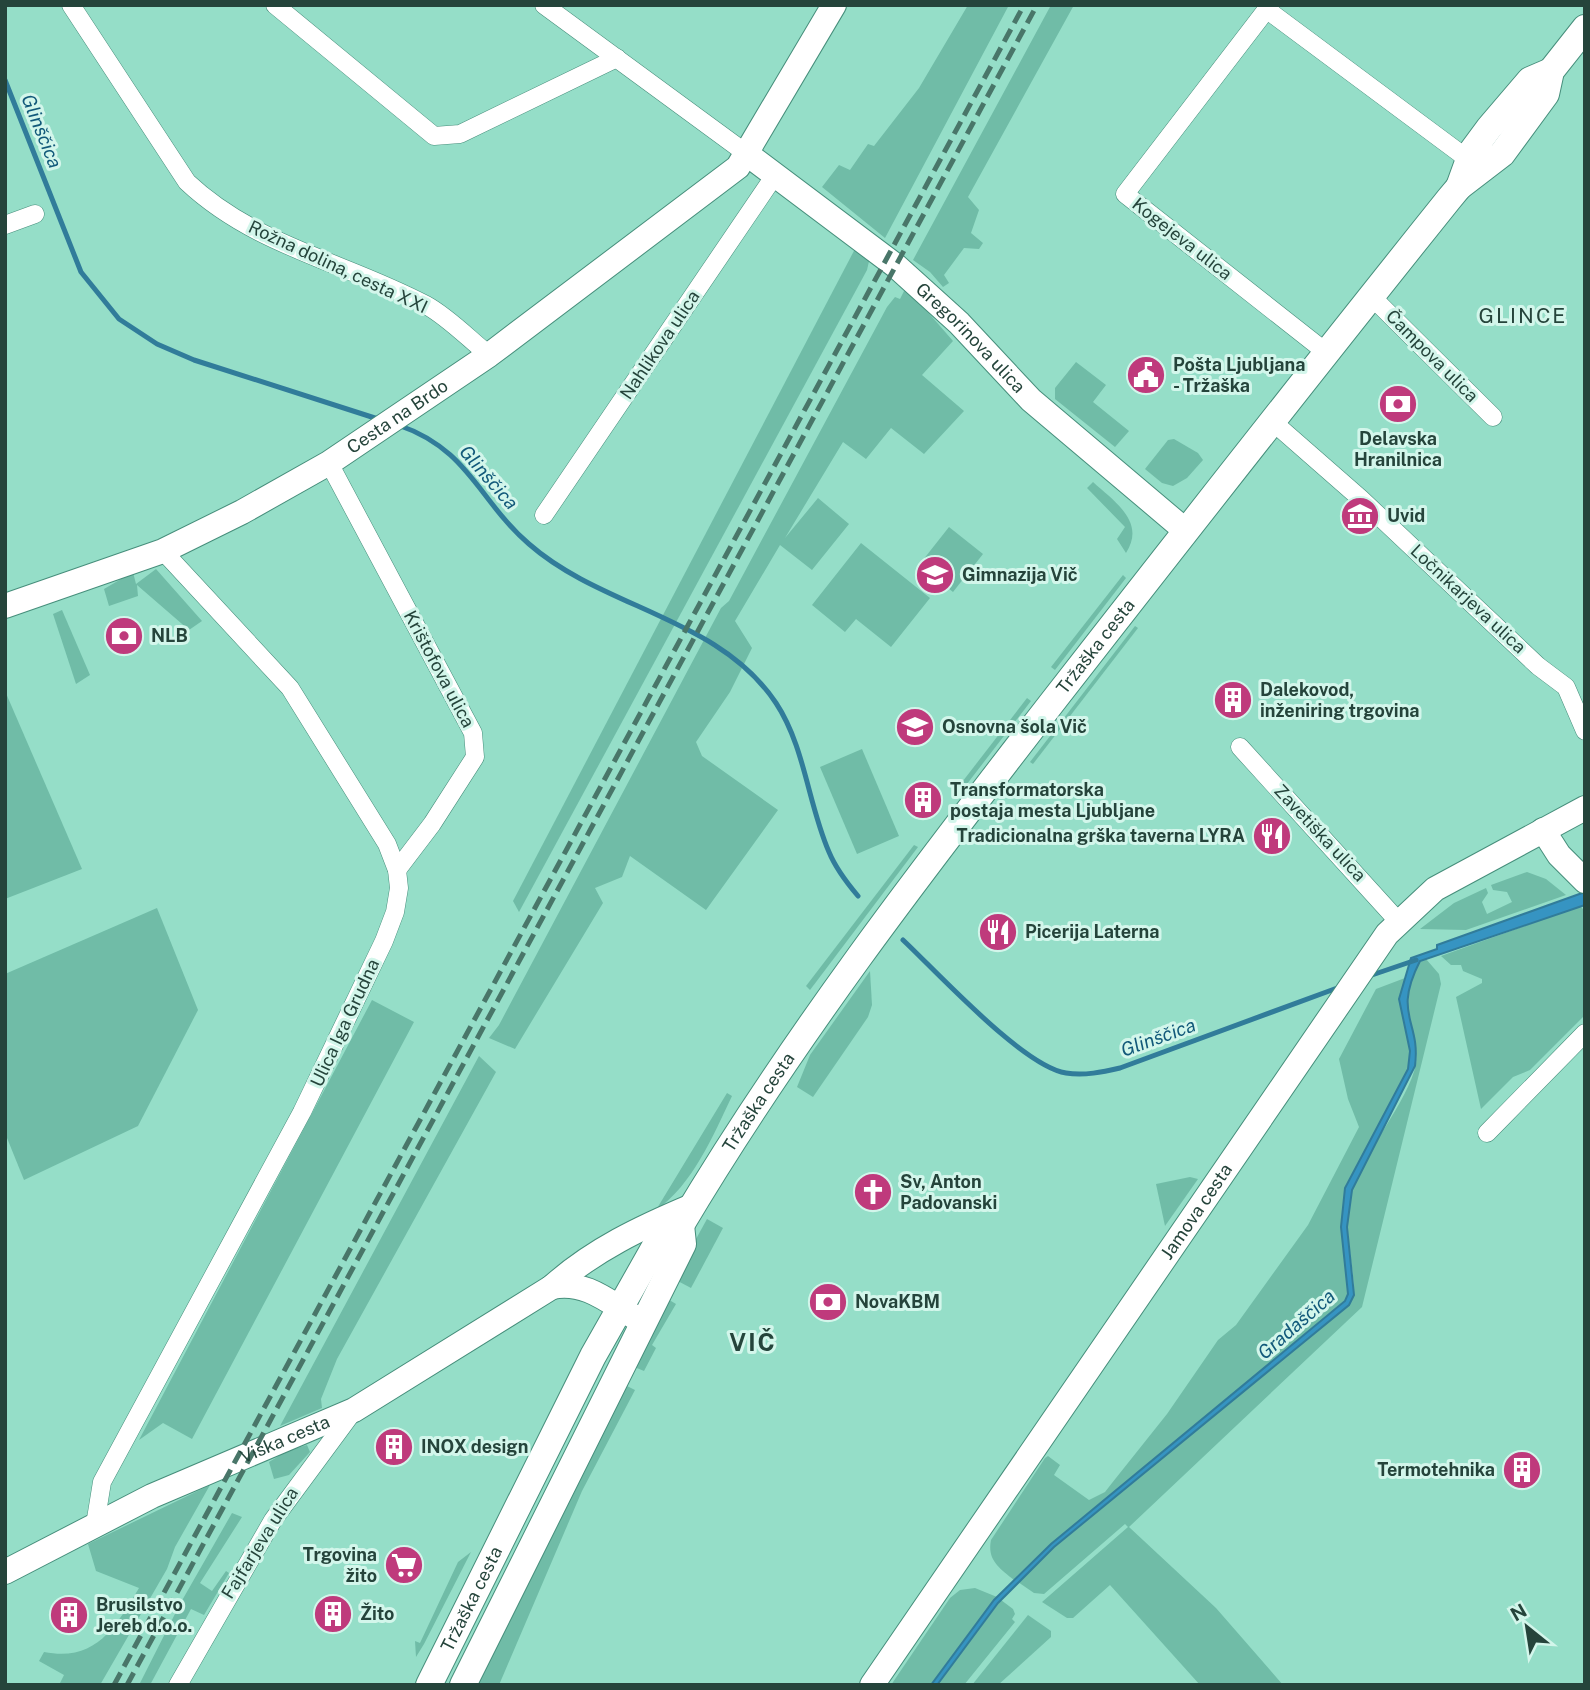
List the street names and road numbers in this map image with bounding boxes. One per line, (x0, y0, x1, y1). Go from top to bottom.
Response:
street label: Kogejeva ulica (1128, 193, 1236, 284)
street label: Rožna dolina, cesta XXI (245, 216, 431, 317)
street label: Gregorinova ulica (912, 278, 1030, 397)
street label: Nahlikova ulica (615, 286, 704, 403)
street label: Čampova ulica (1382, 305, 1483, 406)
street label: Cesta na Brdo (343, 375, 452, 458)
street label: Ločnikarjeva ulica (1406, 540, 1530, 657)
street label: Tržaška cesta (1052, 595, 1139, 698)
street label: Krištofova ulica (400, 607, 479, 731)
street label: Zavetiška ulica (1270, 780, 1371, 885)
street label: Ulica Iga Grudna (306, 956, 383, 1090)
street label: Tržaška cesta (718, 1048, 799, 1156)
street label: Jamova cesta (1156, 1160, 1236, 1263)
street label: Viška cesta (237, 1411, 333, 1467)
street label: Fajfarjeva ulica (217, 1483, 302, 1602)
street label: Tržaška cesta (436, 1543, 506, 1655)

